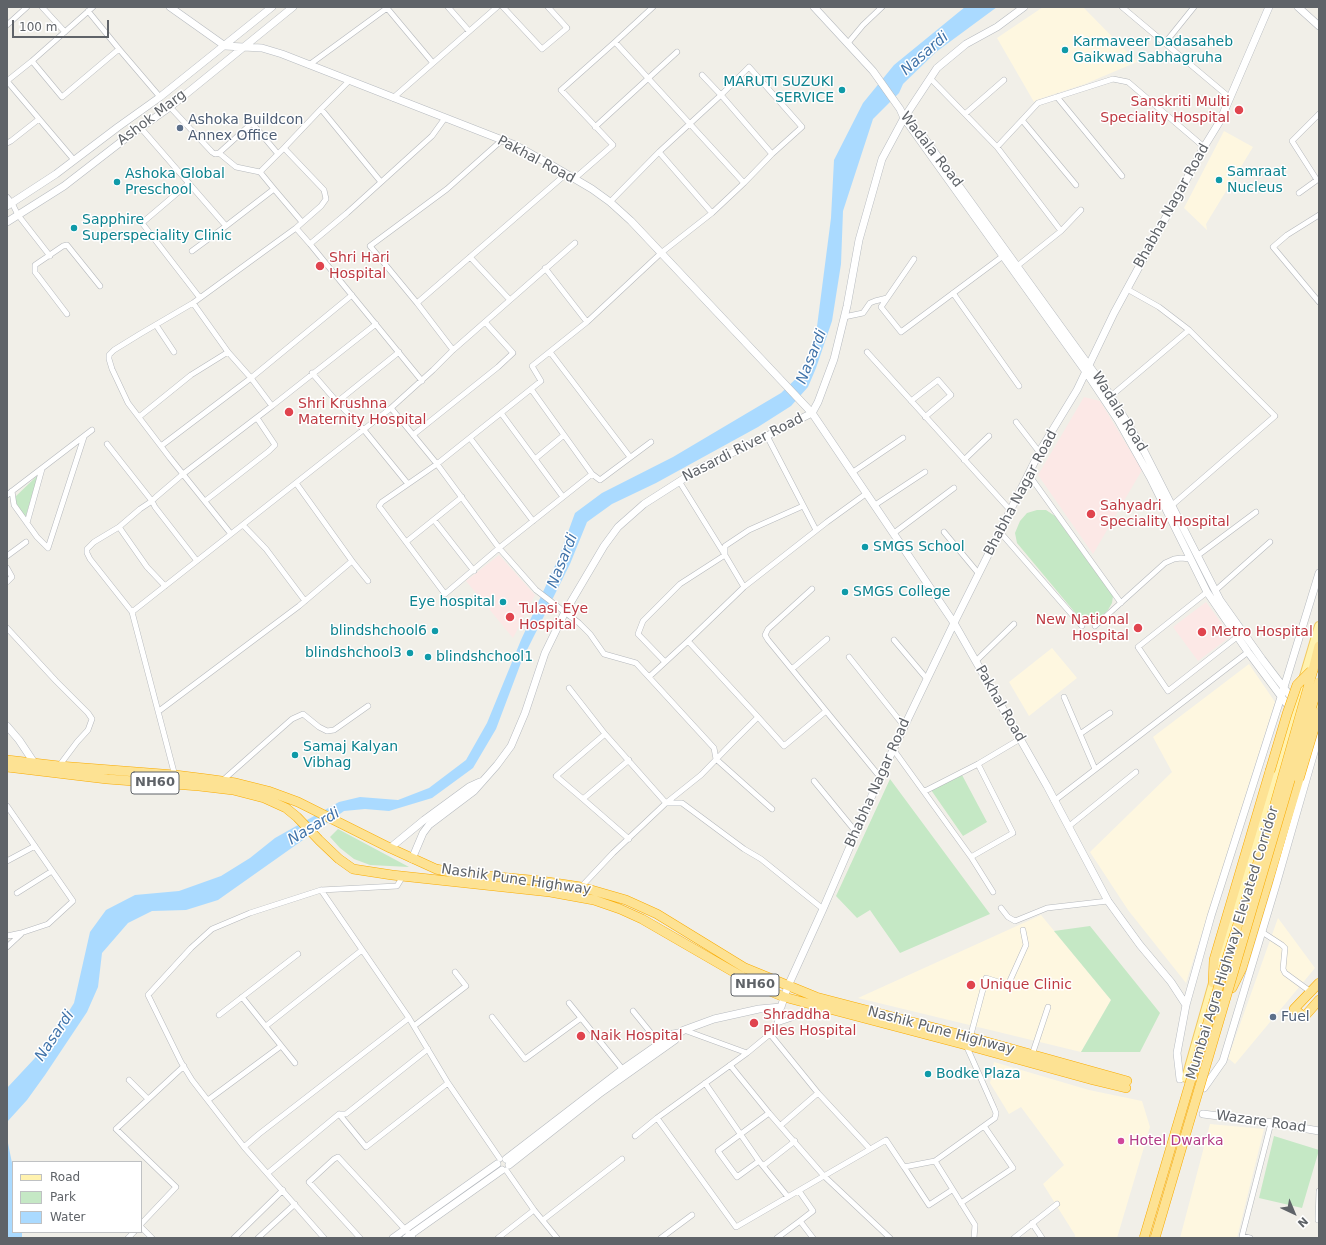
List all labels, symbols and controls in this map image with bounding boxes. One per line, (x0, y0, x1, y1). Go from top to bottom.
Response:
scale bar (14, 12, 111, 38)
text: 100 m (19, 20, 57, 34)
water label: Nasardi (897, 28, 953, 80)
place label: Karmaveer Dadasaheb Gaikwad Sabhagruha (1073, 34, 1233, 66)
marker: Karmaveer Dadasaheb Gaikwad Sabhagruha (1060, 45, 1070, 55)
place label: MARUTI SUZUKI SERVICE (723, 74, 834, 106)
marker: MARUTI SUZUKI SERVICE (837, 85, 847, 95)
street label: Ashok Marg (114, 87, 190, 149)
place label: Sanskriti Multi Speciality Hospital (1100, 94, 1230, 126)
marker: Sanskriti Multi Speciality Hospital (1233, 104, 1245, 116)
street label: Wadala Road (896, 109, 966, 191)
place label: Ashoka Buildcon Annex Office (188, 112, 303, 144)
marker: Ashoka Buildcon Annex Office (175, 123, 185, 133)
street label: Pakhal Road (494, 133, 578, 187)
street label: Bhabha Nagar Road (1131, 141, 1213, 271)
place label: Samraat Nucleus (1227, 164, 1287, 196)
place label: Ashoka Global Preschool (125, 166, 225, 198)
marker: Samraat Nucleus (1214, 175, 1224, 185)
marker: Ashoka Global Preschool (112, 177, 122, 187)
place label: Sapphire Superspeciality Clinic (82, 212, 232, 244)
marker: Sapphire Superspeciality Clinic (69, 223, 79, 233)
place label: Shri Hari Hospital (329, 250, 390, 282)
marker: Shri Hari Hospital (314, 260, 326, 272)
water label: Nasardi (793, 327, 831, 387)
street label: Wadala Road (1088, 369, 1150, 455)
place label: Shri Krushna Maternity Hospital (298, 396, 426, 428)
marker: Shri Krushna Maternity Hospital (283, 406, 295, 418)
street label: Nasardi River Road (680, 410, 806, 486)
street label: Bhabha Nagar Road (981, 427, 1061, 559)
place label: Sahyadri Speciality Hospital (1100, 498, 1230, 530)
marker: Sahyadri Speciality Hospital (1085, 508, 1097, 520)
water label: Nasardi (544, 531, 582, 591)
place label: SMGS School (873, 539, 965, 555)
marker: SMGS School (860, 542, 870, 552)
place label: SMGS College (853, 584, 950, 600)
marker: SMGS College (840, 587, 850, 597)
place label: Eye hospital (409, 594, 495, 610)
marker: Eye hospital (498, 597, 508, 607)
place label: Tulasi Eye Hospital (519, 601, 588, 634)
marker: Tulasi Eye Hospital (504, 611, 516, 623)
place label: New National Hospital (1036, 612, 1129, 644)
marker: New National Hospital (1132, 622, 1144, 634)
place label: blindshchool6 (330, 623, 427, 639)
place label: Metro Hospital (1211, 624, 1313, 640)
marker: blindshchool6 (430, 626, 440, 636)
marker: Metro Hospital (1196, 626, 1208, 638)
place label: blindshchool3 (305, 645, 402, 661)
marker: blindshchool3 (405, 648, 415, 658)
place label: blindshchool1 (436, 649, 533, 665)
marker: blindshchool1 (423, 652, 433, 662)
street label: Pakhal Road (971, 663, 1029, 745)
street label: Bhabha Nagar Road (842, 716, 914, 850)
place label: Samaj Kalyan Vibhag (303, 739, 398, 772)
marker: Samaj Kalyan Vibhag (290, 750, 300, 760)
road number: NH60 (131, 772, 179, 794)
street label: Mumbai Agra Highway Elevated Corridor (1183, 804, 1283, 1082)
water label: Nasardi (285, 805, 343, 849)
street label: Nashik Pune Highway (440, 861, 592, 899)
road number: NH60 (731, 974, 779, 996)
place label: Unique Clinic (980, 977, 1072, 993)
marker: Unique Clinic (965, 979, 977, 991)
street label: Nashik Pune Highway (866, 1003, 1016, 1059)
water label: Nasardi (32, 1007, 78, 1065)
place label: Shraddha Piles Hospital (763, 1007, 856, 1040)
place label: Fuel (1281, 1009, 1310, 1025)
marker: Fuel (1268, 1012, 1278, 1022)
marker: Shraddha Piles Hospital (748, 1017, 760, 1029)
place label: Naik Hospital (590, 1028, 683, 1044)
marker: Naik Hospital (575, 1030, 587, 1042)
place label: Bodke Plaza (936, 1066, 1021, 1082)
marker: Bodke Plaza (923, 1069, 933, 1079)
street label: Wazare Road (1215, 1107, 1307, 1137)
place label: Hotel Dwarka (1129, 1133, 1224, 1149)
marker: Hotel Dwarka (1116, 1136, 1126, 1146)
legend (12, 1161, 142, 1233)
text: Road (50, 1170, 80, 1184)
text: Park (50, 1190, 76, 1204)
north arrow (1274, 1193, 1314, 1233)
text: Water (50, 1210, 85, 1224)
text: N (1295, 1214, 1311, 1230)

